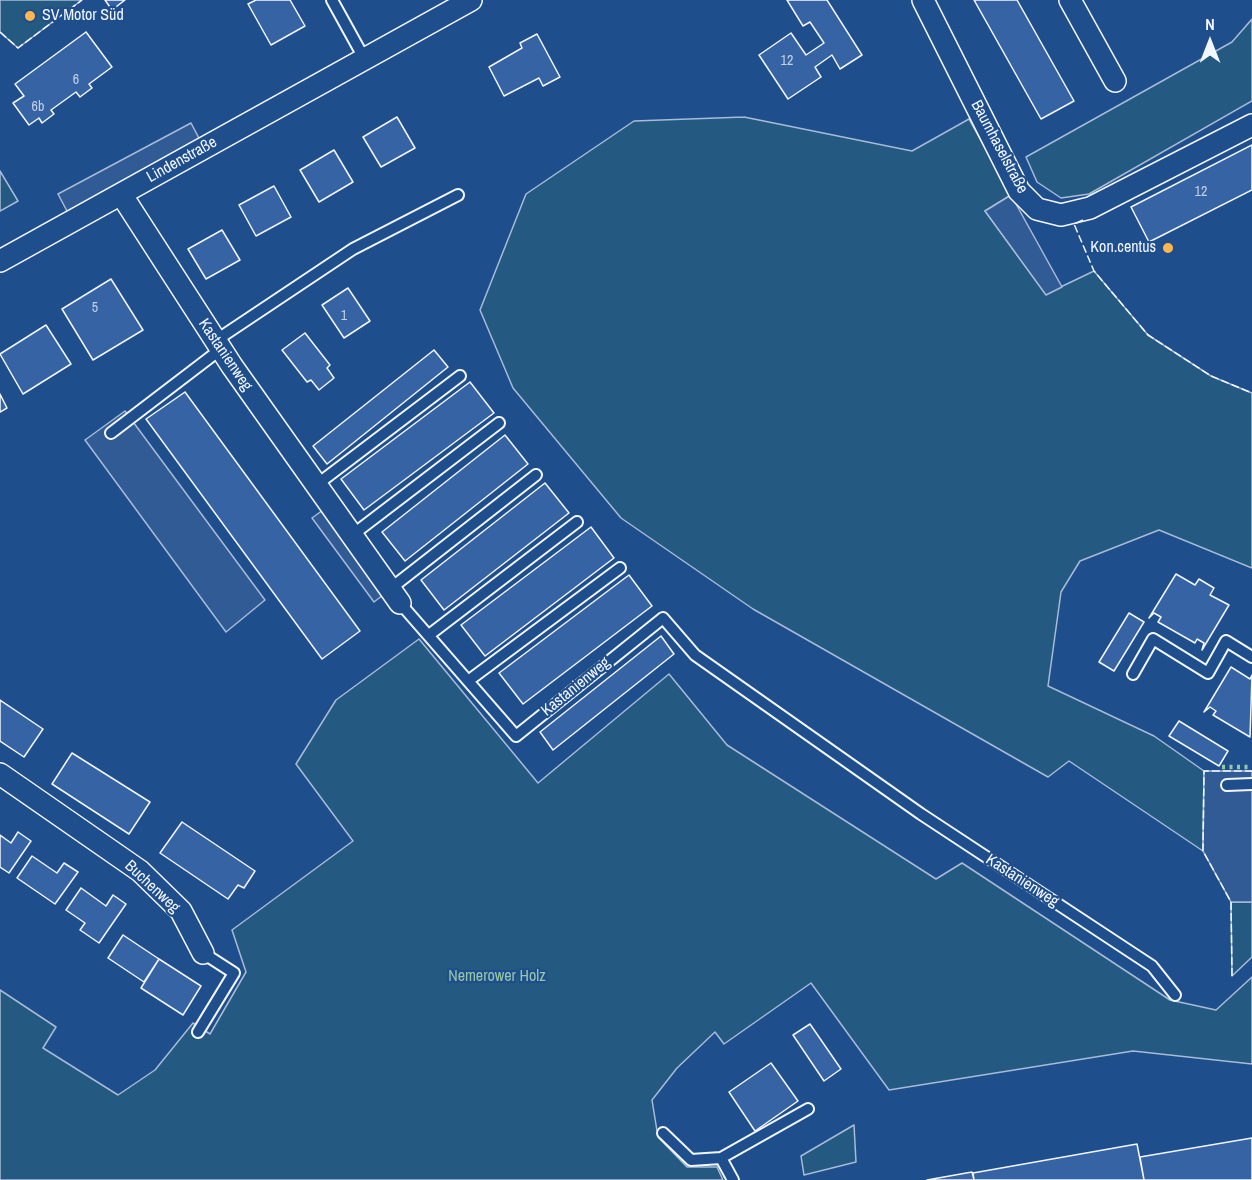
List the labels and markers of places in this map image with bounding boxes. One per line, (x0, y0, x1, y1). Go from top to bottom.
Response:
place label: SV Motor Süd (42, 6, 124, 26)
marker: SV Motor Süd (23, 9, 37, 23)
place label: Kon.centus (1090, 238, 1156, 258)
marker: Kon.centus (1161, 241, 1175, 255)

